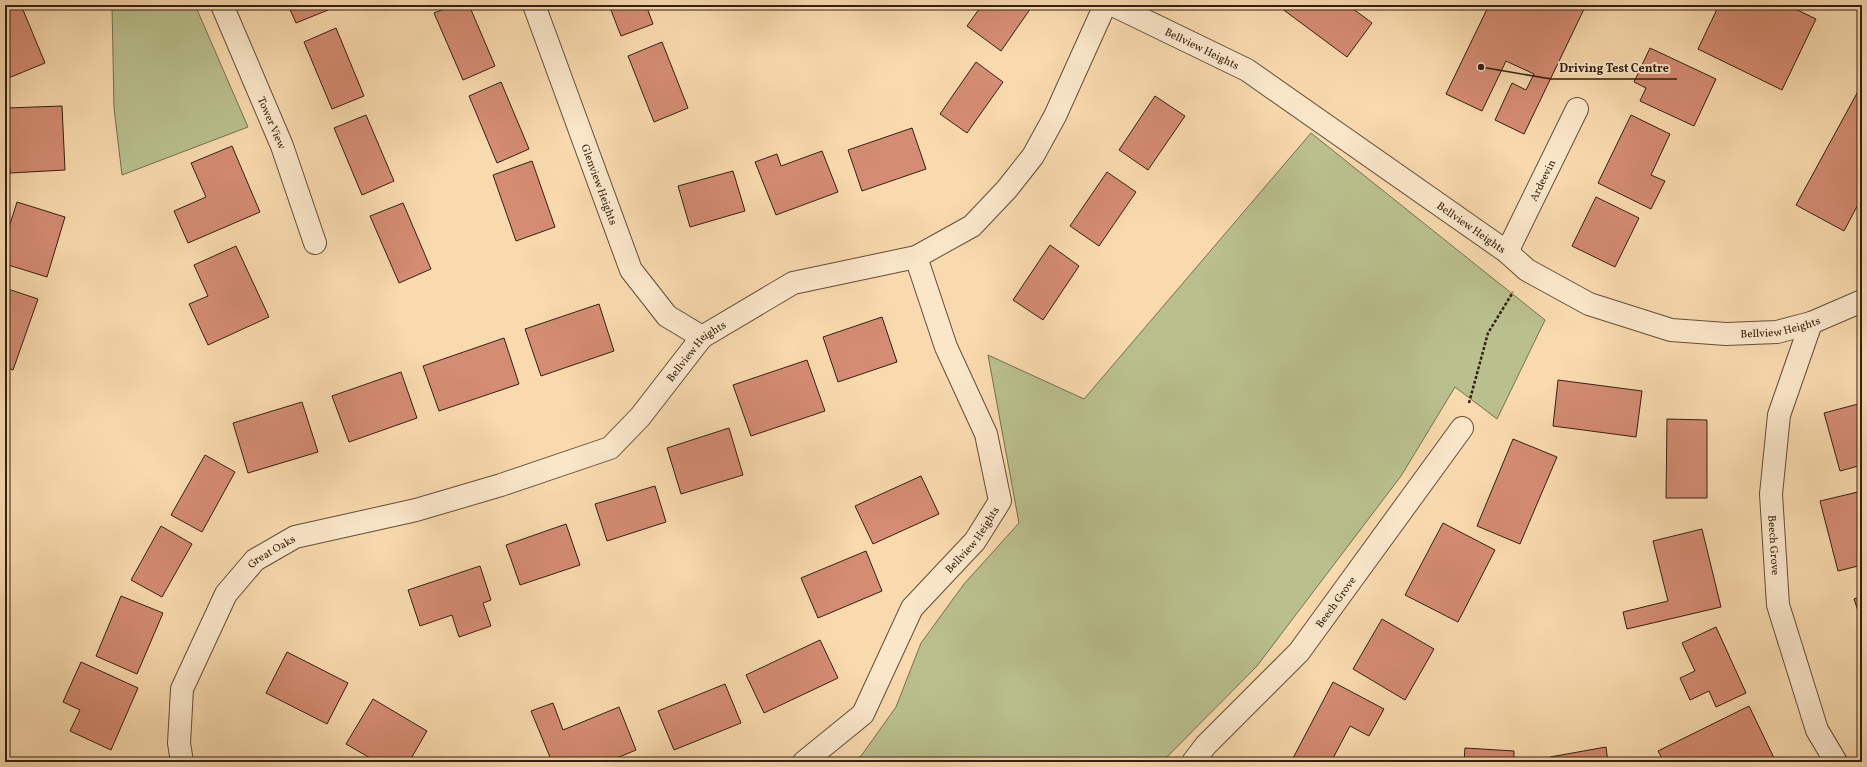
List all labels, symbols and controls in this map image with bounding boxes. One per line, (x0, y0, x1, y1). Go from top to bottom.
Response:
street label: Bellview Heights (1162, 25, 1241, 74)
callout: Driving Test Centre (1551, 55, 1677, 79)
text: Driving Test Centre (1559, 61, 1669, 77)
street label: Tower View (253, 95, 289, 152)
street label: Glenview Heights (577, 142, 620, 228)
street label: Ardeevin (1527, 157, 1560, 204)
street label: Bellview Heights (1433, 199, 1508, 258)
street label: Bellview Heights (1740, 314, 1823, 342)
street label: Bellview Heights (664, 318, 730, 385)
street label: Bellview Heights (942, 504, 1004, 577)
street label: Beech Grove (1763, 515, 1782, 576)
street label: Great Oaks (245, 532, 299, 572)
street label: Beech Grove (1313, 574, 1360, 631)

